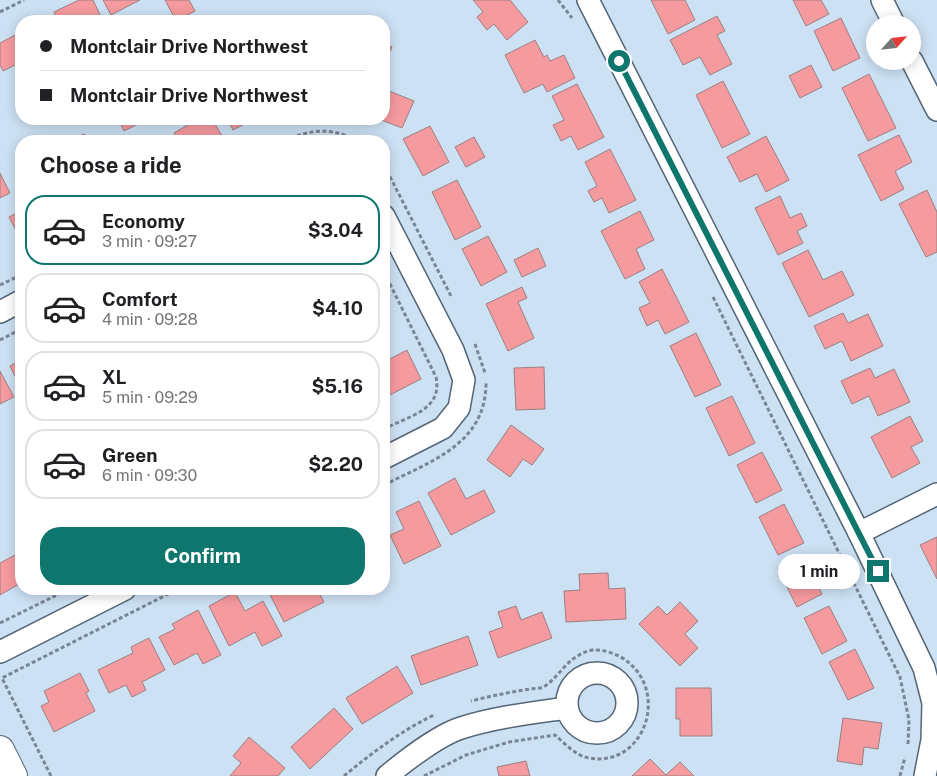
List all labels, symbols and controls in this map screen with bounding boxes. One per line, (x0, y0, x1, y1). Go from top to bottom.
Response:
north arrow (866, 15, 921, 70)
map controls (866, 15, 921, 70)
text: Montclair Drive Northwest (70, 35, 308, 57)
route start (608, 50, 630, 72)
text: Montclair Drive Northwest (70, 84, 308, 106)
text: Choose a ride (40, 152, 182, 178)
icon: car (42, 208, 87, 253)
text: Economy (102, 210, 185, 232)
text: $3.04 (308, 219, 363, 241)
text: 3 min · 09:27 (102, 232, 197, 251)
icon: car (42, 286, 87, 331)
text: Comfort (102, 288, 178, 310)
text: $4.10 (312, 297, 363, 319)
text: 4 min · 09:28 (102, 310, 198, 329)
icon: car (42, 364, 87, 409)
text: XL (102, 366, 127, 388)
text: $5.16 (311, 375, 363, 397)
text: 5 min · 09:29 (102, 388, 198, 407)
icon: car (42, 442, 87, 487)
text: Green (102, 444, 157, 466)
text: $2.20 (308, 453, 363, 475)
text: 6 min · 09:30 (102, 466, 197, 485)
button: Confirm (40, 527, 365, 585)
callout: 1 min (778, 554, 860, 588)
route end (867, 560, 889, 582)
text: 1 min (800, 562, 838, 581)

